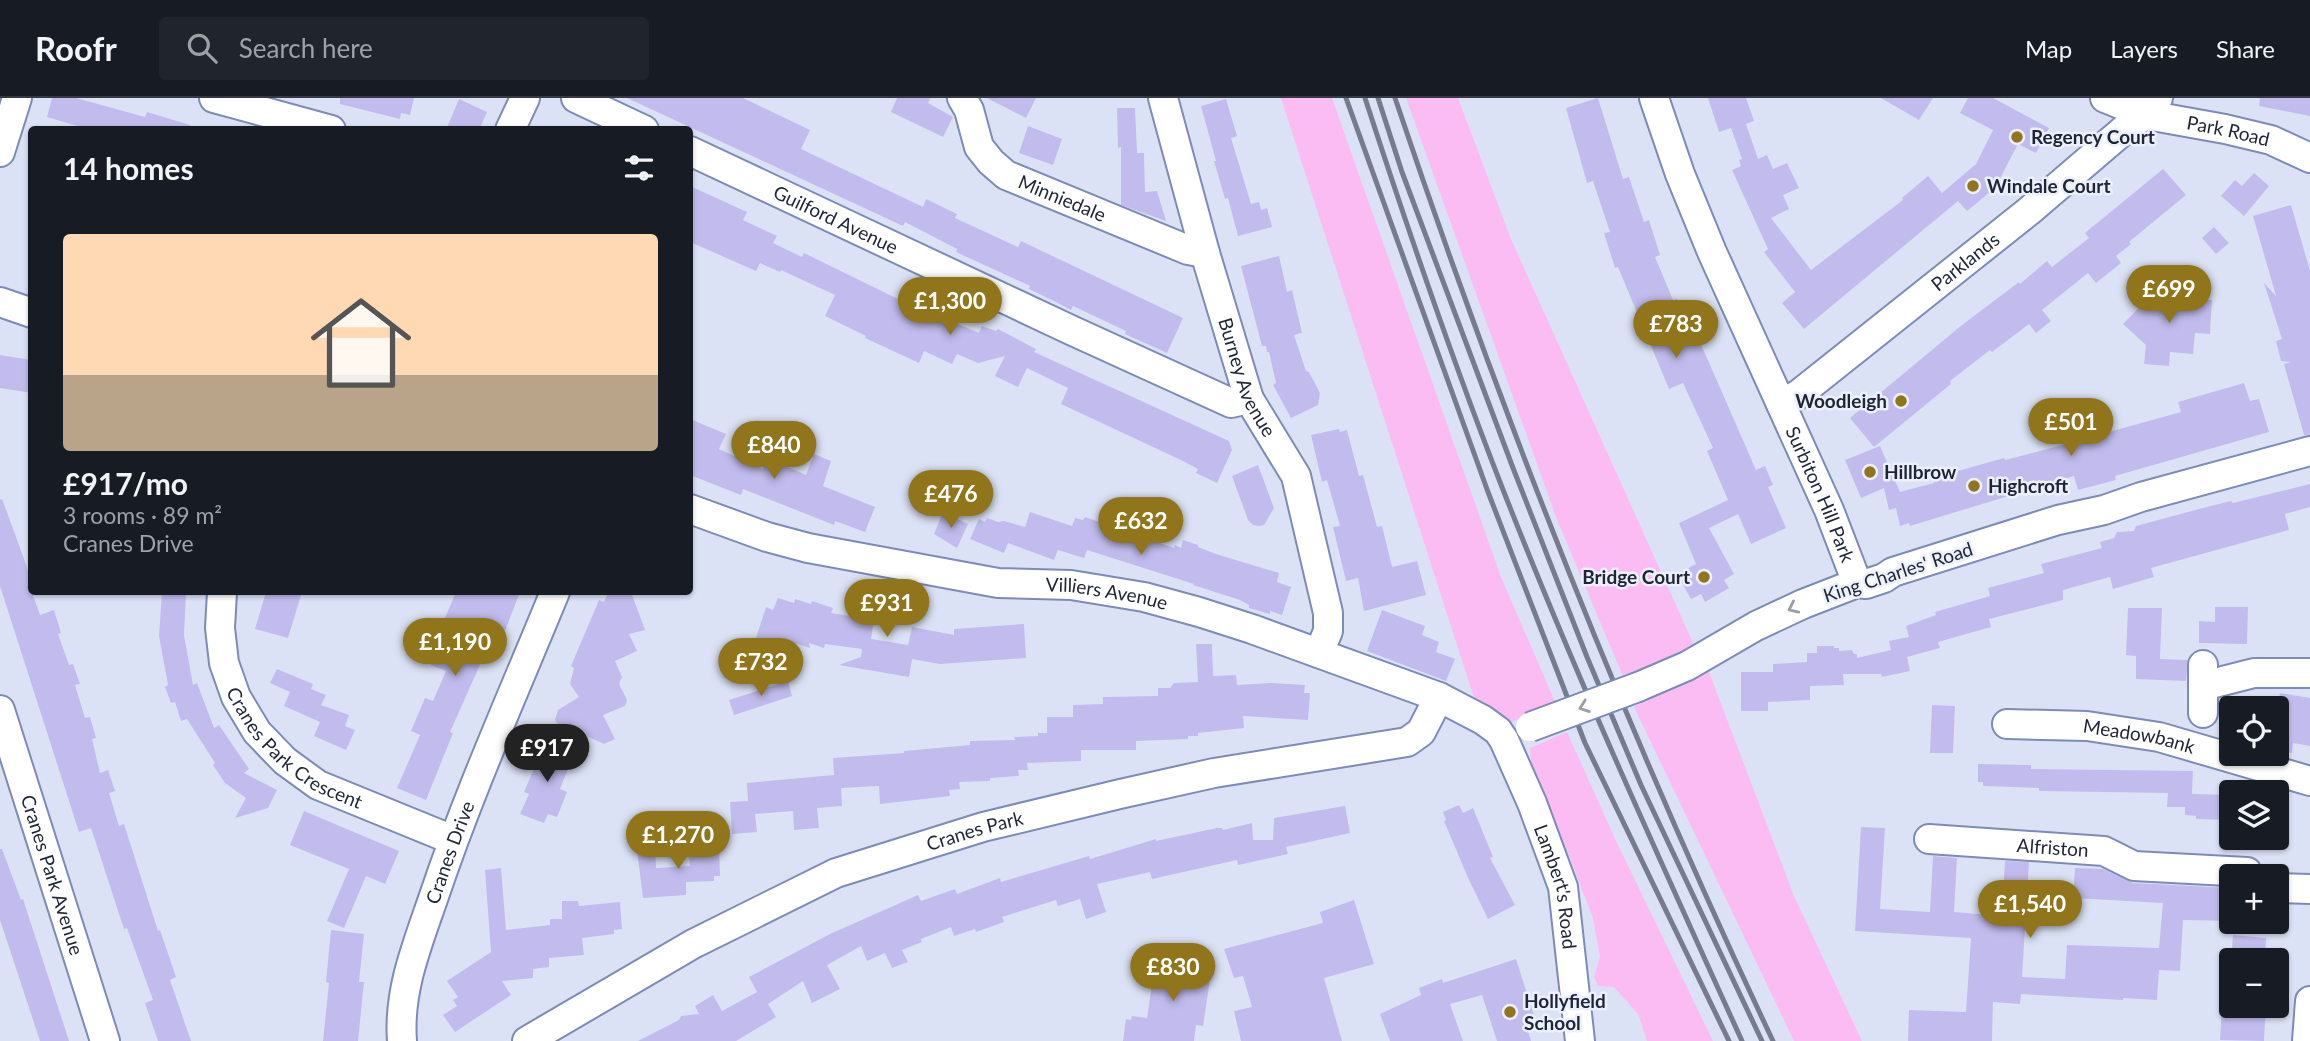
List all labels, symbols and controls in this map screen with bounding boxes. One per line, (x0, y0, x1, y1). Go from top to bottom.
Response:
search box (159, 17, 649, 80)
text: Roofr (35, 28, 117, 68)
icon: search (183, 29, 221, 67)
text: Search here (239, 32, 373, 64)
text: Map (2025, 34, 2072, 63)
text: Layers (2110, 34, 2178, 63)
text: Share (2216, 34, 2275, 63)
street label: Park Road (2185, 110, 2272, 150)
place label: Regency Court (2031, 125, 2155, 148)
marker: Regency Court (2009, 129, 2025, 145)
icon: filters (620, 149, 658, 187)
text: 14 homes (63, 150, 194, 186)
street label: Minniedale (1015, 169, 1109, 226)
place label: Windale Court (1987, 174, 2110, 197)
marker: Windale Court (1965, 178, 1981, 194)
street label: Guilford Avenue (770, 180, 902, 258)
street label: Parklands (1926, 227, 2004, 295)
pin: £699 (2128, 266, 2210, 325)
text: £699 (2142, 274, 2196, 302)
pin: £1,300 (893, 278, 1007, 337)
icon: home (298, 280, 424, 406)
text: £1,300 (914, 286, 986, 314)
pin: £783 (1635, 300, 1717, 360)
text: £783 (1649, 309, 1703, 337)
street label: Burney Avenue (1214, 315, 1281, 441)
place label: Woodleigh (1795, 389, 1887, 412)
marker: Woodleigh (1893, 393, 1909, 409)
pin: £501 (2030, 398, 2112, 458)
text: £501 (2044, 407, 2098, 435)
pin: £840 (733, 422, 815, 481)
street label: Surbiton Hill Park (1781, 422, 1860, 566)
text: £840 (747, 430, 801, 458)
place label: Hillbrow (1884, 460, 1957, 483)
marker: Hillbrow (1862, 464, 1878, 480)
text: £917/mo (63, 465, 188, 501)
pin: £476 (910, 470, 992, 530)
place label: Highcroft (1988, 474, 2069, 497)
marker: Highcroft (1966, 478, 1982, 494)
text: £476 (924, 479, 978, 507)
pin: £632 (1100, 498, 1182, 557)
text: 3 rooms · 89 m² (63, 501, 222, 529)
text: £632 (1114, 506, 1168, 534)
text: Cranes Drive (63, 529, 194, 557)
street label: King Charles' Road (1820, 537, 1975, 607)
place label: Bridge Court (1582, 565, 1690, 588)
marker: Bridge Court (1696, 569, 1712, 585)
street label: Villiers Avenue (1045, 572, 1170, 614)
pin: £931 (846, 580, 928, 639)
text: £931 (860, 588, 914, 616)
one-way arrow (1788, 600, 1800, 614)
pin: £1,190 (398, 618, 512, 678)
text: £1,190 (419, 627, 491, 655)
pin: £732 (720, 638, 802, 698)
text: £732 (734, 647, 788, 675)
street label: Cranes Park Crescent (222, 684, 366, 813)
map controls (2219, 696, 2289, 1018)
button: locate (2219, 696, 2289, 766)
one-way arrow (1578, 699, 1590, 713)
street label: Meadowbank (2082, 714, 2198, 758)
pin: £917 (506, 724, 588, 784)
text: £917 (520, 733, 574, 761)
button: layers (2219, 780, 2289, 850)
street label: Cranes Park Avenue (17, 792, 89, 958)
street label: Cranes Drive (420, 797, 479, 907)
street label: Cranes Park (923, 806, 1026, 855)
pin: £1,270 (621, 812, 735, 871)
text: £1,270 (642, 820, 714, 848)
street label: Lambert's Road (1530, 821, 1582, 950)
street label: Alfriston (2016, 833, 2089, 861)
button: + (2219, 864, 2289, 934)
pin: £1,540 (1973, 880, 2087, 940)
text: £1,540 (1994, 889, 2066, 917)
pin: £830 (1132, 944, 1214, 1003)
button: − (2219, 948, 2289, 1018)
text: £830 (1146, 952, 1200, 980)
place label: Hollyfield School (1524, 989, 1606, 1034)
marker: Hollyfield School (1502, 1004, 1518, 1020)

